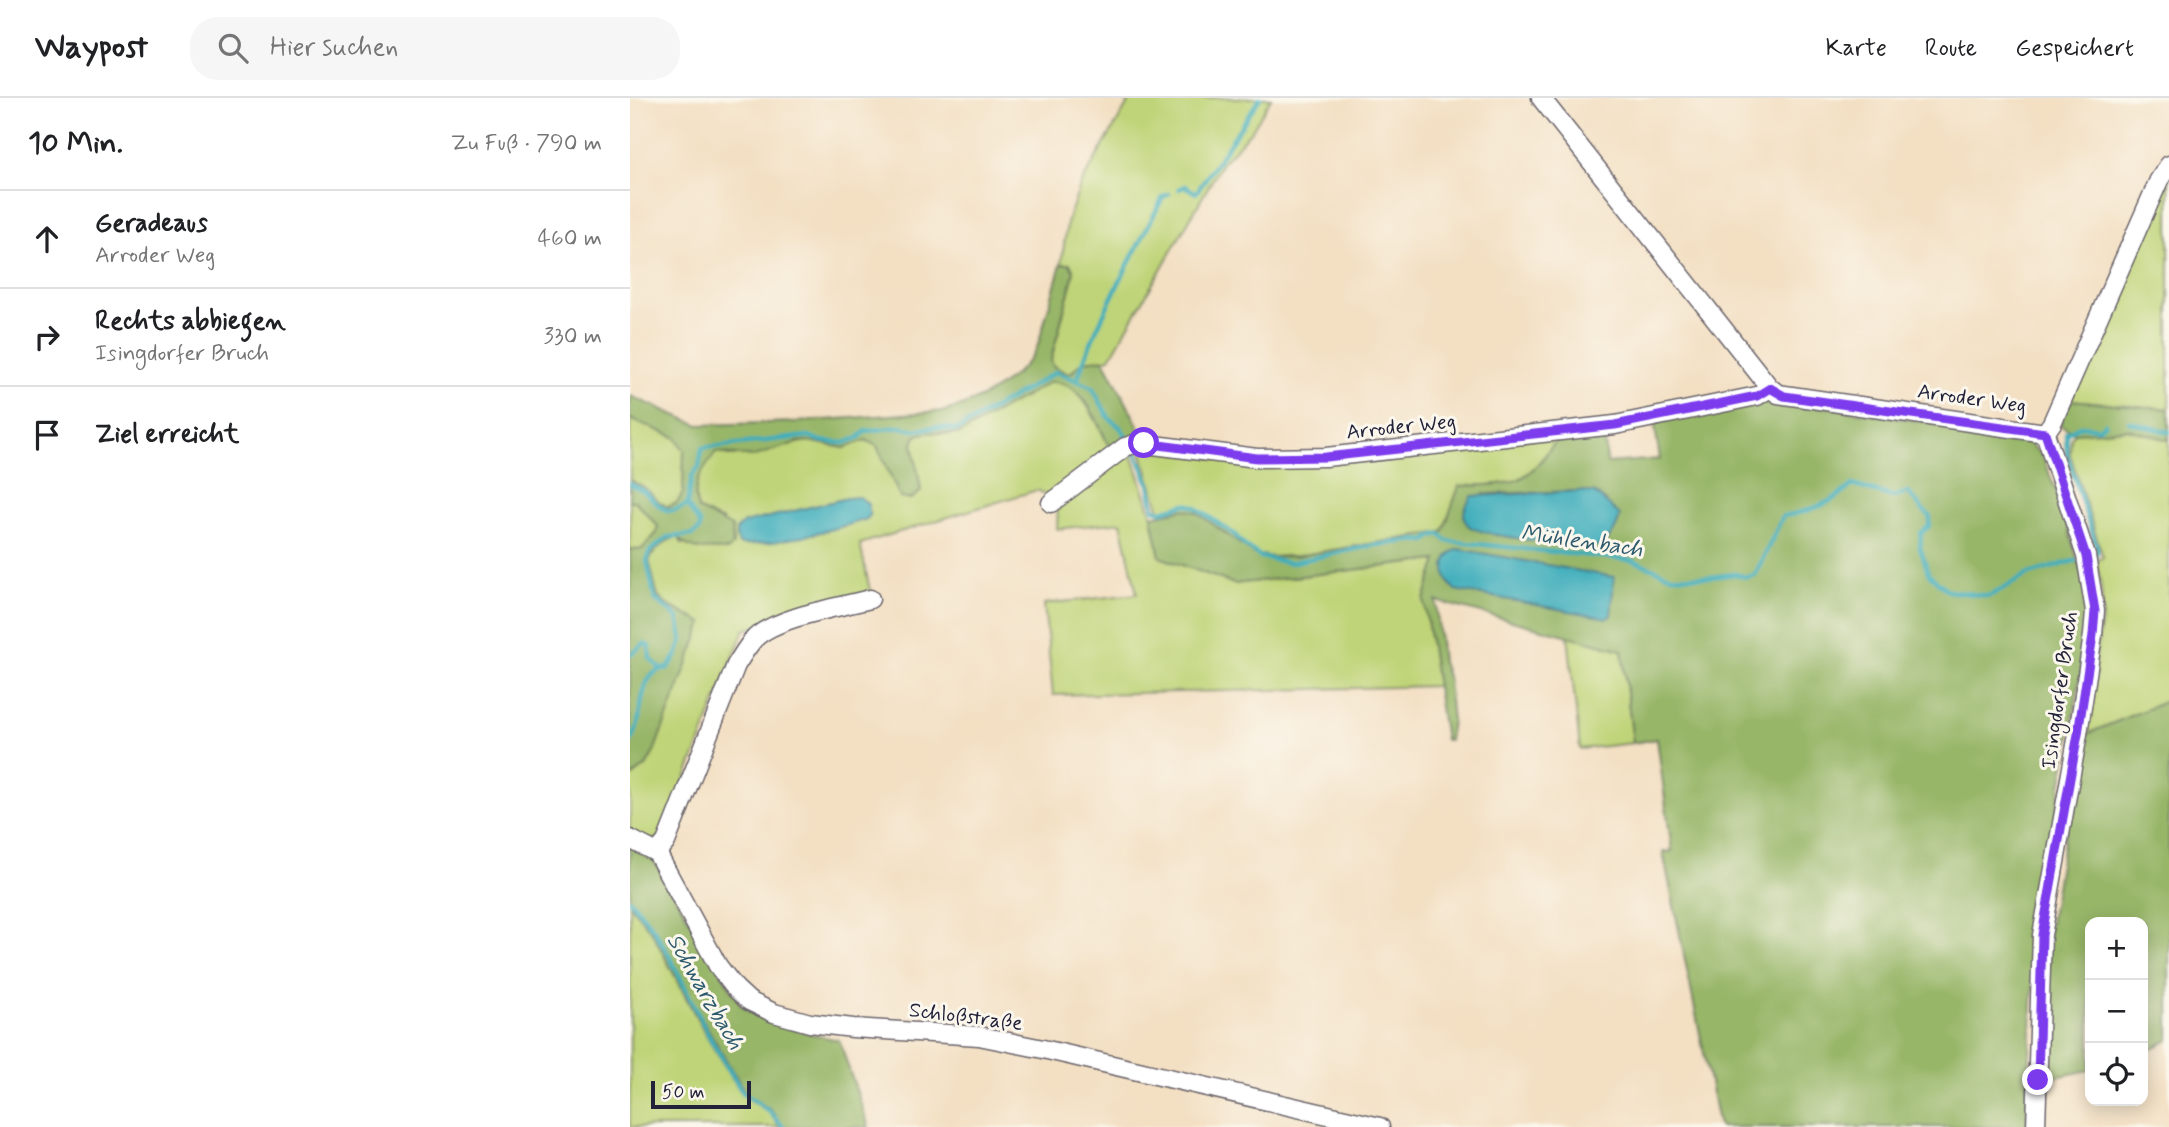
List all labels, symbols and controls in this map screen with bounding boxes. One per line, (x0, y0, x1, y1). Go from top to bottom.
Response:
search box (190, 17, 680, 80)
text: Waypost (35, 26, 148, 70)
icon: search (214, 29, 252, 67)
text: Hier suchen (270, 31, 398, 65)
text: Karte (1825, 33, 1887, 64)
text: Route (1925, 33, 1977, 64)
text: Gespeichert (2015, 33, 2134, 64)
text: 10 Min. (28, 124, 123, 163)
text: Zu Fuß · 790 m (451, 129, 602, 159)
text: Geradeaus (95, 207, 208, 241)
icon: ahead (28, 220, 66, 258)
text: 460 m (538, 224, 602, 254)
text: Arroder Weg (95, 241, 215, 271)
text: Rechts abbiegen (95, 305, 286, 339)
icon: right (28, 318, 66, 356)
text: 330 m (544, 322, 602, 352)
text: Isingdorfer Bruch (95, 339, 269, 369)
street label: Arroder Weg (1916, 377, 2028, 420)
street label: Arroder Weg (1345, 407, 1457, 447)
icon: arrive (28, 416, 66, 454)
text: Ziel erreicht (95, 418, 239, 452)
route start (1128, 427, 1159, 458)
water label: Mühlenbach (1519, 519, 1644, 565)
street label: Isingdorfer Bruch (2035, 609, 2086, 771)
map controls (2085, 917, 2148, 1106)
button: + (2085, 917, 2148, 980)
water label: Schwarzbach (659, 928, 750, 1056)
button: − (2085, 980, 2148, 1043)
street label: Schloßstraße (908, 996, 1024, 1038)
button: locate (2085, 1043, 2148, 1106)
route end (2022, 1064, 2053, 1095)
scale bar (651, 1078, 751, 1110)
text: 50 m (662, 1080, 705, 1105)

